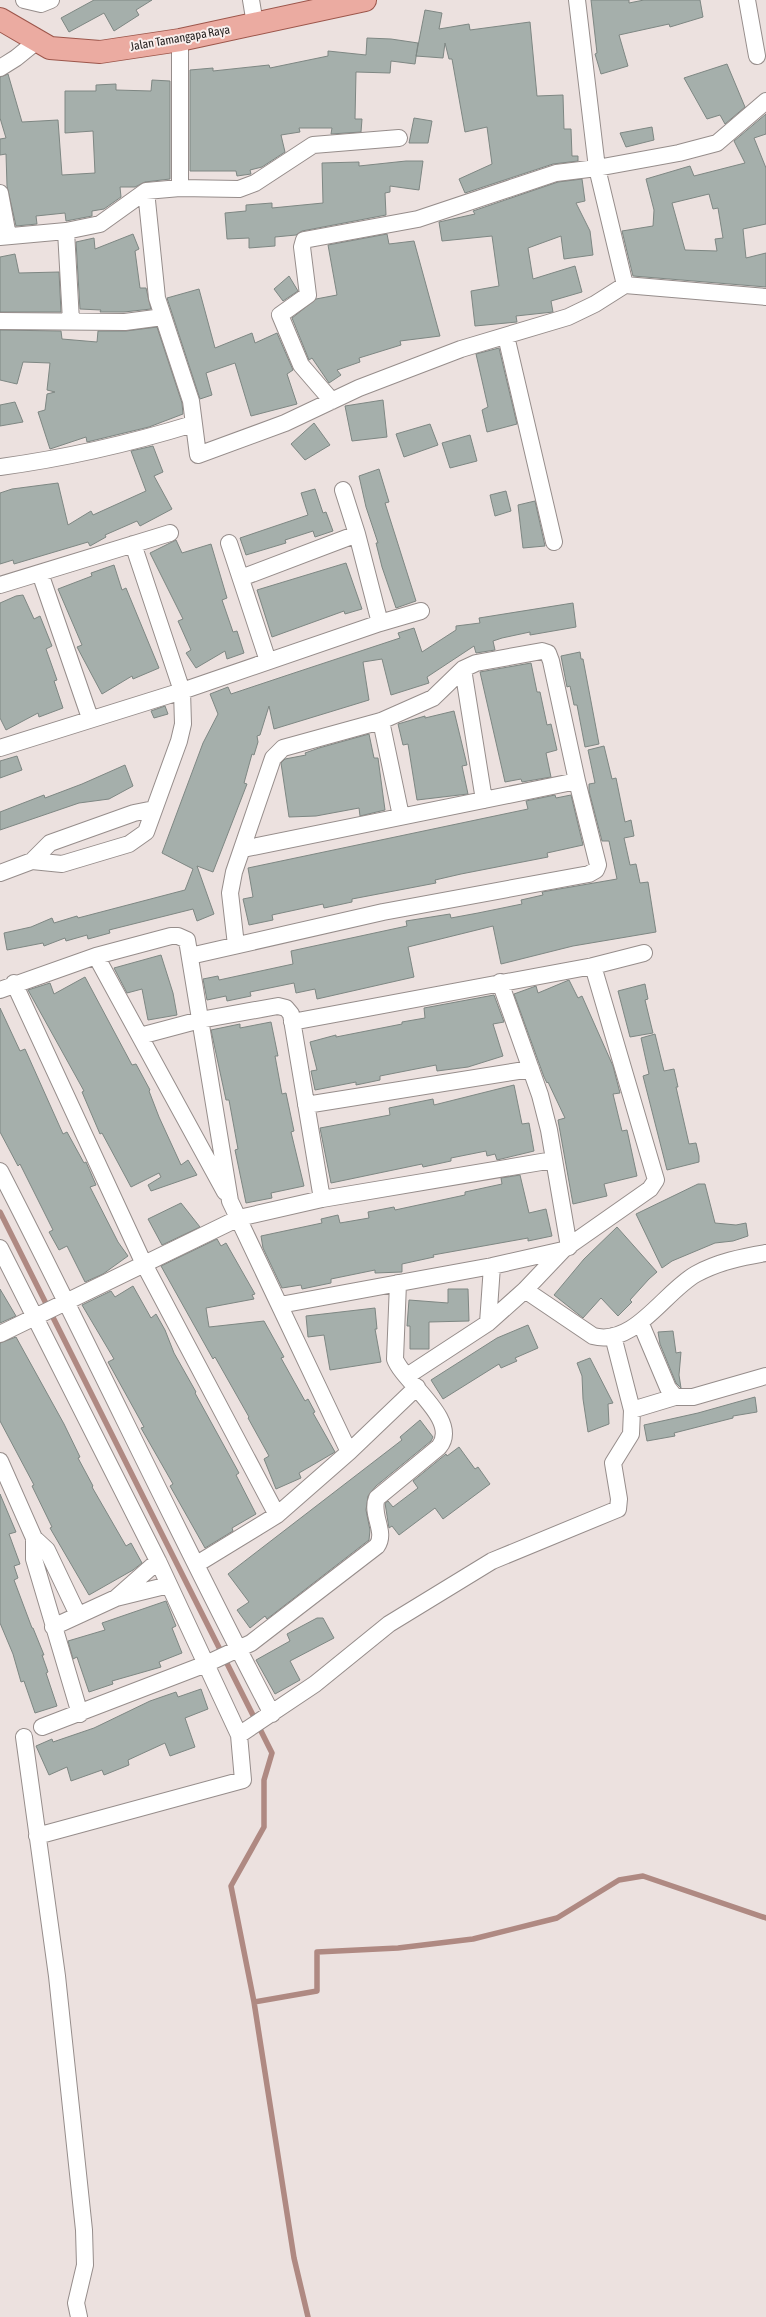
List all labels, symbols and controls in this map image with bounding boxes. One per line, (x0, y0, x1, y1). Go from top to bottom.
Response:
street label: Jalan Tamangapa Raya (129, 22, 231, 54)

